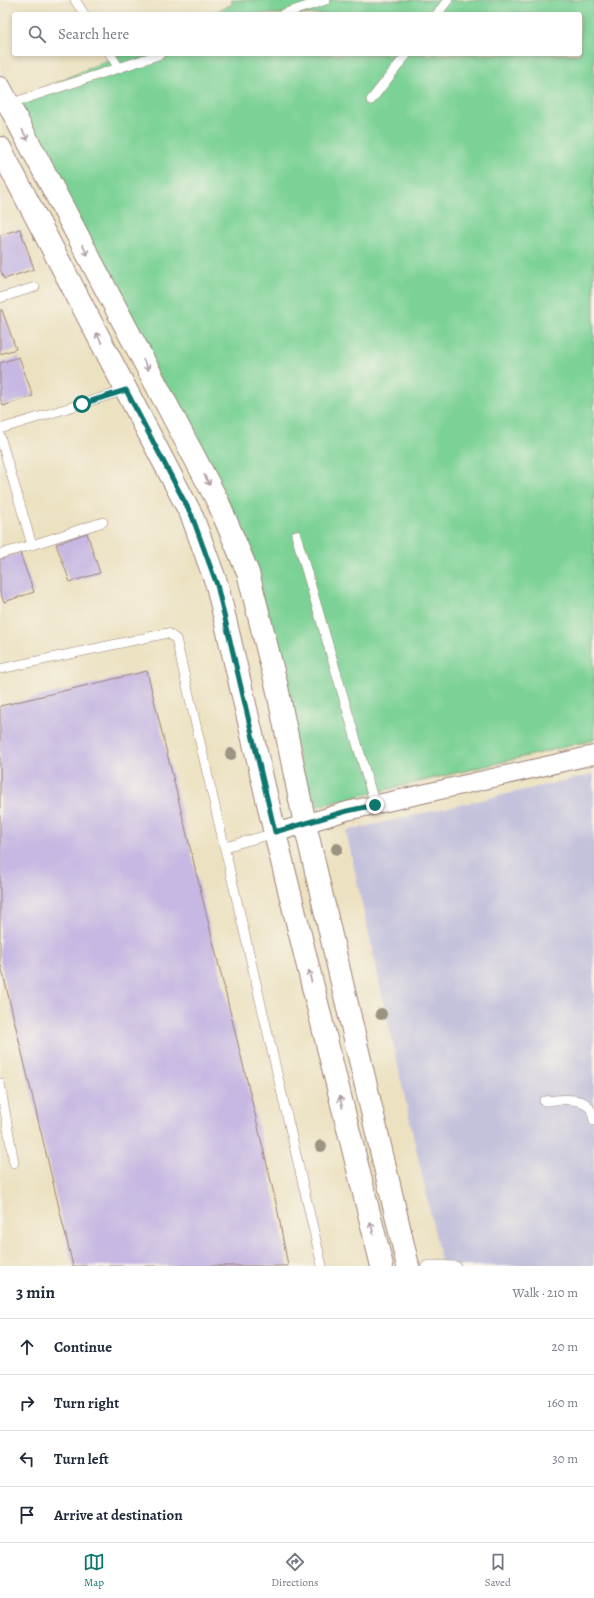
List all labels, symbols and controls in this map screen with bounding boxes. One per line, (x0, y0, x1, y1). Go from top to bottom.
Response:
search box (12, 12, 582, 56)
icon: search (26, 23, 48, 45)
text: Search here (58, 24, 129, 44)
one-way arrow (22, 129, 29, 141)
one-way arrow (82, 244, 90, 256)
one-way arrow (95, 332, 102, 344)
one-way arrow (143, 359, 150, 371)
route start (73, 395, 91, 413)
one-way arrow (203, 474, 211, 486)
route end (366, 796, 384, 814)
one-way arrow (306, 969, 313, 982)
one-way arrow (337, 1096, 345, 1109)
one-way arrow (368, 1222, 376, 1235)
text: 3 min (16, 1281, 55, 1304)
text: Walk · 210 m (513, 1284, 578, 1301)
icon: ahead (16, 1336, 38, 1358)
text: Continue (54, 1337, 112, 1357)
text: 20 m (552, 1338, 578, 1355)
icon: right (16, 1392, 38, 1414)
text: Turn right (54, 1393, 119, 1413)
text: 160 m (547, 1394, 578, 1411)
icon: left (16, 1448, 38, 1470)
text: Turn left (54, 1449, 109, 1469)
text: 30 m (552, 1450, 578, 1467)
icon: arrive (16, 1504, 38, 1526)
text: Arrive at destination (54, 1505, 183, 1525)
tab: Map (83, 1551, 105, 1590)
tab: Directions (271, 1551, 319, 1590)
tab: Saved (485, 1551, 511, 1590)

